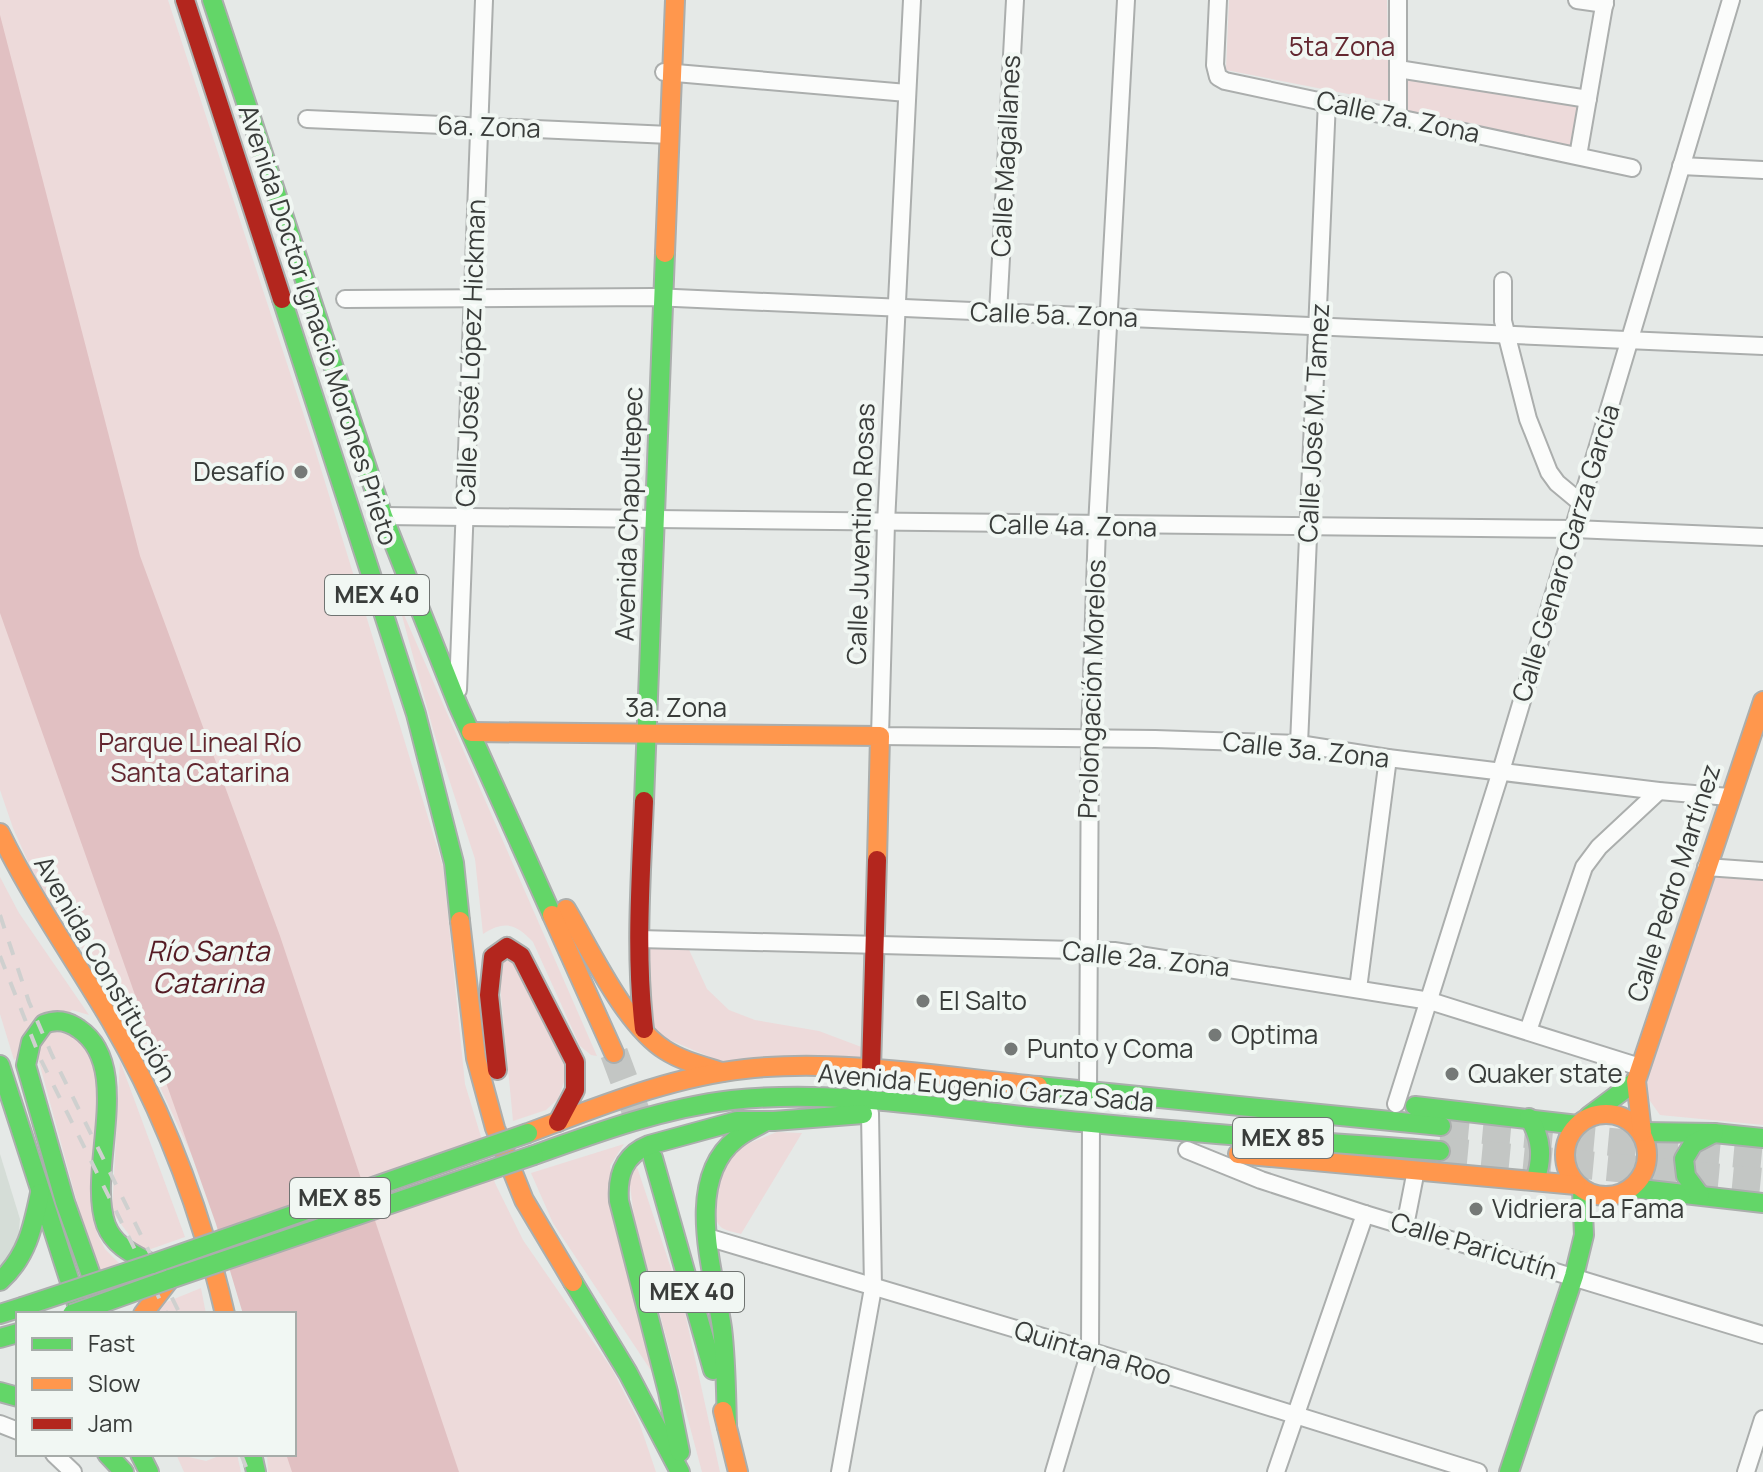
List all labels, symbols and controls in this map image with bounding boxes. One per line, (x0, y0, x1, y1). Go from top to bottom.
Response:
park label: 5ta Zona (1289, 28, 1395, 64)
street label: Calle Magallanes (982, 54, 1028, 258)
street label: Calle 7a. Zona (1313, 81, 1483, 151)
street label: Avenida Doctor Ignacio Morones Prieto (231, 100, 407, 550)
street label: 6a. Zona (437, 106, 541, 146)
street label: Calle José López Hickman (447, 198, 493, 508)
street label: Calle 5a. Zona (969, 293, 1139, 335)
street label: Calle José M. Tamez (1289, 302, 1337, 544)
street label: Avenida Chapultepec (606, 386, 650, 642)
street label: Calle Genaro Garza García (1503, 399, 1627, 706)
street label: Calle Juventino Rosas (837, 403, 883, 665)
place label: Desafío (193, 453, 285, 489)
marker: Desafío (292, 463, 310, 481)
street label: Calle 4a. Zona (989, 506, 1158, 544)
street label: Prolongación Morelos (1068, 559, 1114, 819)
road number: MEX 40 (325, 575, 429, 615)
street label: 3a. Zona (625, 689, 727, 725)
street label: Calle 3a. Zona (1221, 722, 1391, 776)
park label: Parque Lineal Río Santa Catarina (98, 724, 302, 790)
street label: Calle Pedro Martínez (1618, 759, 1728, 1006)
street label: Avenida Constitución (26, 849, 185, 1088)
water label: Río Santa Catarina (147, 931, 271, 1001)
street label: Calle 2a. Zona (1061, 931, 1231, 985)
place label: El Salto (939, 982, 1027, 1018)
marker: El Salto (914, 992, 932, 1010)
place label: Optima (1231, 1016, 1318, 1052)
marker: Optima (1206, 1026, 1224, 1044)
place label: Punto y Coma (1027, 1030, 1193, 1066)
marker: Punto y Coma (1002, 1040, 1020, 1058)
street label: Avenida Eugenio Garza Sada (817, 1054, 1156, 1120)
place label: Quaker state (1468, 1055, 1623, 1091)
marker: Quaker state (1443, 1065, 1461, 1083)
road number: MEX 85 (1233, 1118, 1333, 1158)
road number: MEX 85 (290, 1178, 390, 1218)
place label: Vidriera La Fama (1492, 1190, 1684, 1226)
marker: Vidriera La Fama (1467, 1200, 1485, 1218)
street label: Calle Paricutín (1387, 1203, 1562, 1287)
road number: MEX 40 (640, 1272, 744, 1312)
street label: Quintana Roo (1010, 1311, 1176, 1393)
legend (16, 1312, 296, 1456)
text: Fast (88, 1326, 135, 1359)
text: Slow (88, 1366, 141, 1399)
text: Jam (88, 1406, 133, 1439)

